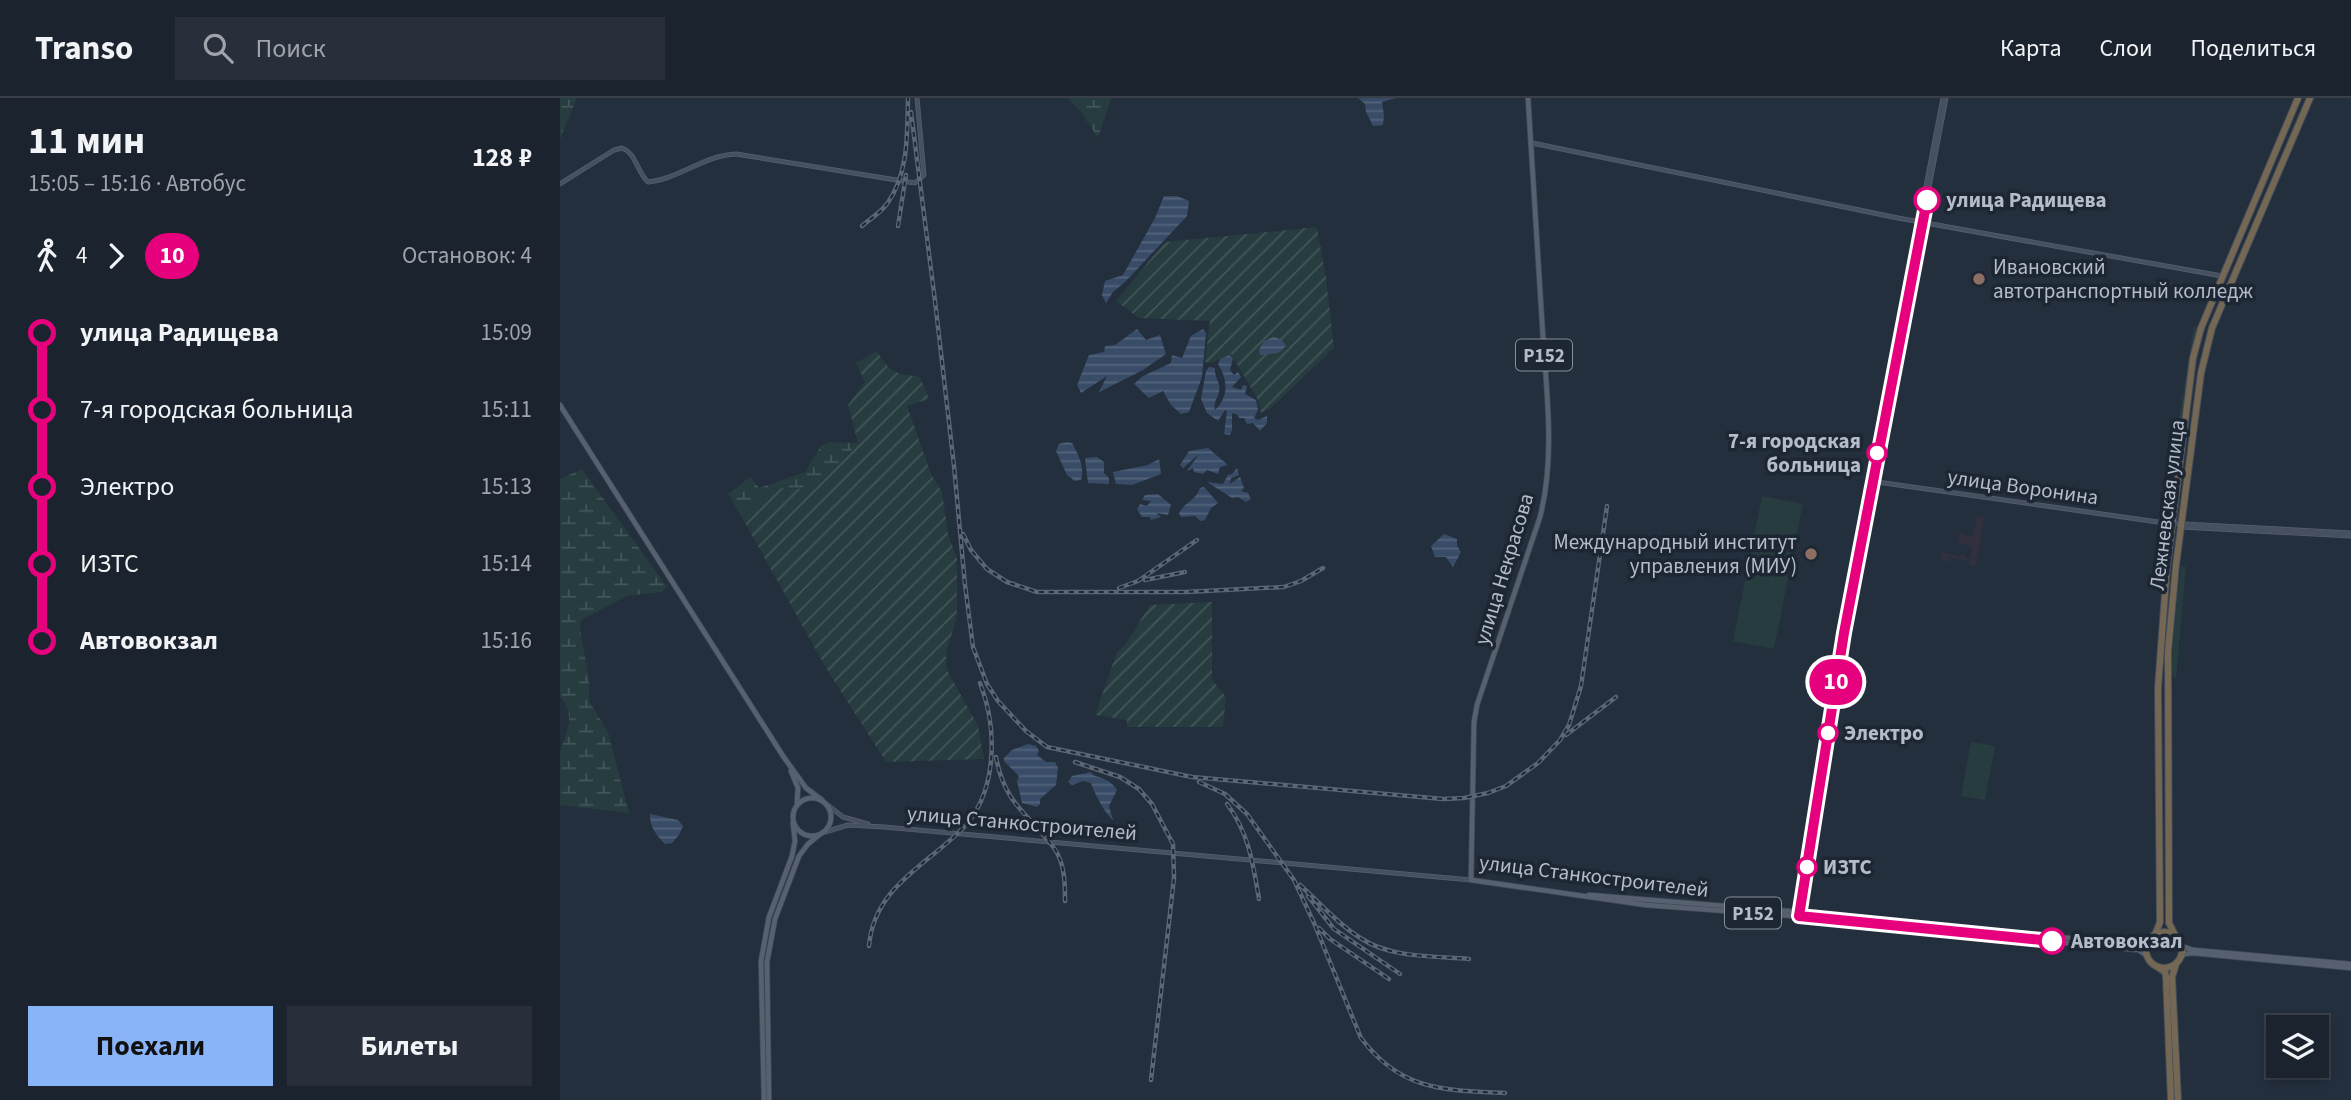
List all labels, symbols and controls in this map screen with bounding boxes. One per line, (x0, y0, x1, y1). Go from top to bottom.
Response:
search box (175, 17, 665, 80)
text: Transo (35, 25, 133, 72)
icon: search (199, 29, 237, 67)
text: Поиск (255, 30, 326, 67)
text: Карта (2000, 31, 2062, 66)
text: Слои (2100, 31, 2153, 66)
text: Поделиться (2191, 31, 2316, 66)
text: 11 мин (28, 114, 145, 168)
text: 128 ₽ (472, 139, 532, 176)
text: 15:05 – 15:16 · Автобус (28, 167, 246, 200)
place label: улица Радищева (1946, 185, 2107, 215)
marker: улица Радищева (1914, 187, 1940, 213)
icon: walk (28, 237, 66, 275)
icon: forward (97, 237, 135, 275)
text: 10 (159, 238, 185, 273)
text: 4 (76, 239, 87, 272)
text: Остановок: 4 (402, 239, 532, 272)
place label: Ивановский автотранспортный колледж (1993, 252, 2254, 306)
marker: Ивановский автотранспортный колледж (1971, 271, 1987, 287)
text: улица Радищева (80, 314, 279, 351)
text: 15:09 (481, 316, 532, 349)
road number: Р152 (1516, 340, 1572, 370)
text: 7-я городская больница (80, 391, 353, 428)
text: 15:11 (481, 393, 532, 426)
street label: Лежневская улица (2142, 418, 2192, 592)
place label: 7-я городская больница (1728, 426, 1861, 480)
marker: 7-я городская больница (1867, 443, 1887, 463)
street label: улица Воронина (1946, 462, 2100, 512)
text: Электро (80, 468, 174, 505)
text: 15:13 (481, 470, 532, 503)
street label: улица Некрасова (1467, 489, 1541, 649)
place label: Международный институт управления (МИУ) (1553, 527, 1797, 581)
text: ИЗТС (80, 545, 139, 582)
marker: Международный институт управления (МИУ) (1803, 546, 1819, 562)
text: 15:14 (481, 547, 532, 580)
text: Автовокзал (80, 622, 218, 659)
text: 15:16 (481, 624, 532, 657)
line badge: 10 (1804, 659, 1868, 705)
text: 10 (1823, 664, 1849, 699)
place label: Электро (1844, 718, 1924, 748)
marker: Электро (1818, 723, 1838, 743)
street label: улица Станкостроителей (906, 798, 1138, 848)
street label: улица Станкостроителей (1478, 847, 1710, 905)
place label: ИЗТС (1823, 852, 1872, 882)
marker: ИЗТС (1797, 857, 1817, 877)
road number: Р152 (1725, 898, 1781, 928)
place label: Автовокзал (2070, 926, 2182, 956)
marker: Автовокзал (2039, 928, 2065, 954)
button: Поехали (28, 1006, 273, 1086)
button: Билеты (287, 1006, 532, 1086)
map controls (2266, 1015, 2329, 1078)
button: layers (2266, 1015, 2329, 1078)

